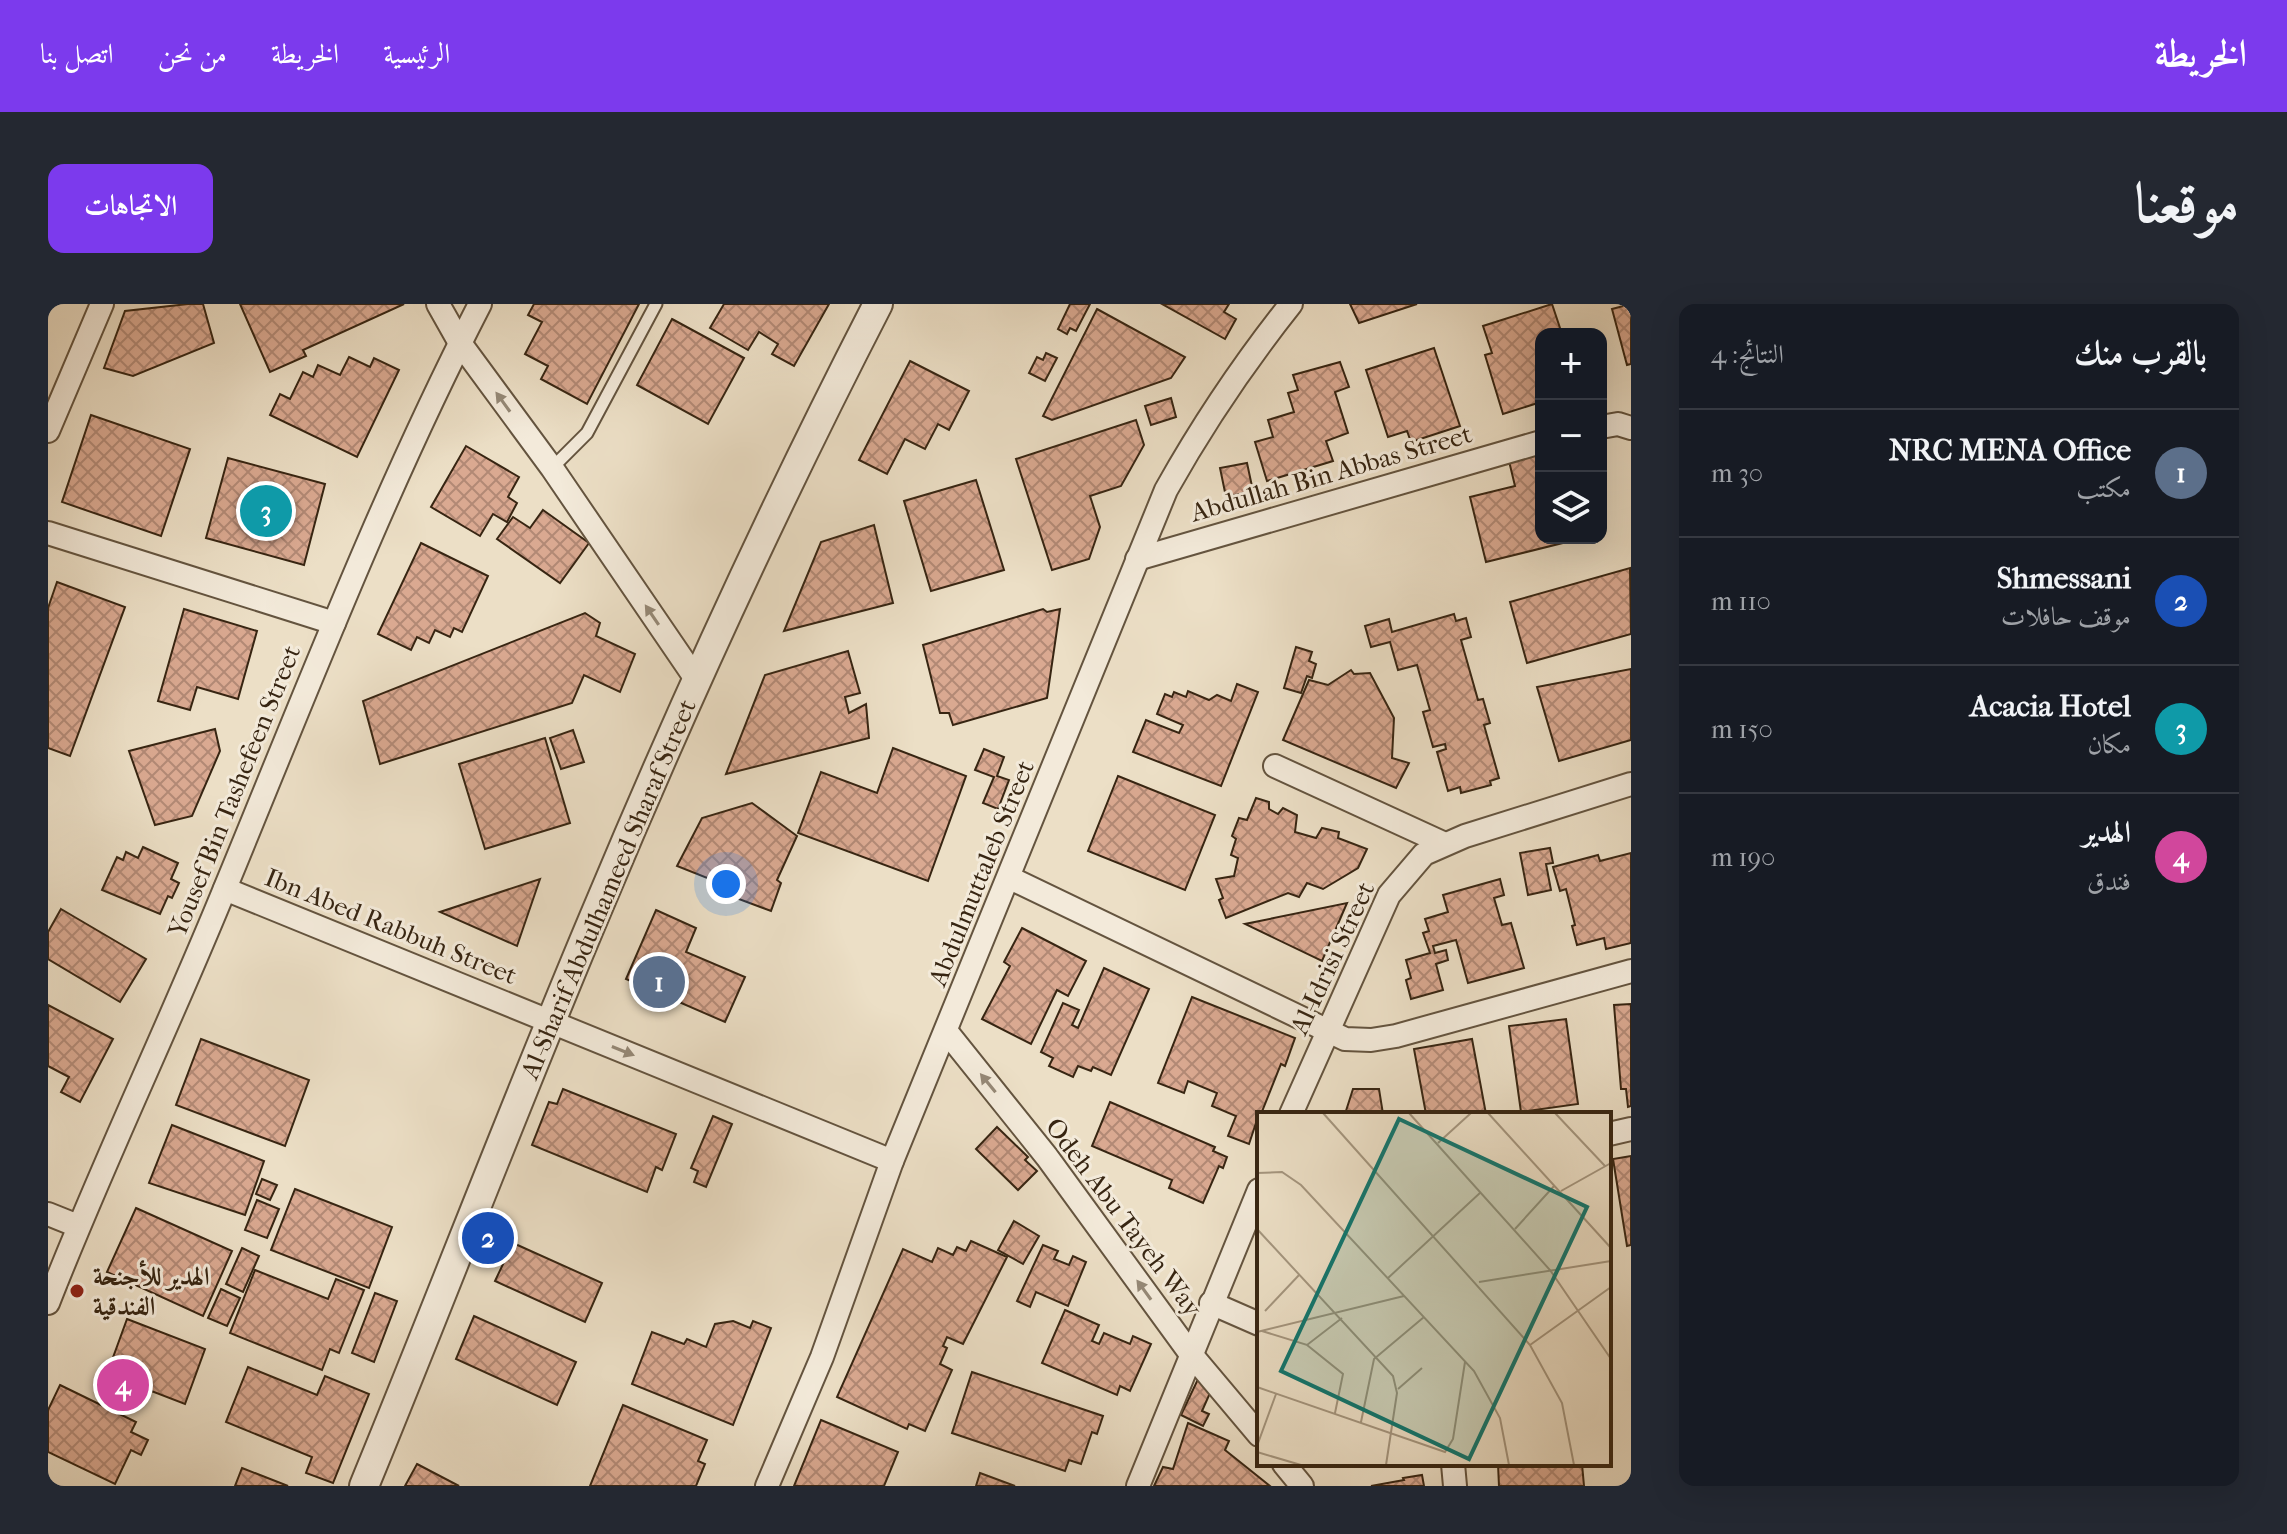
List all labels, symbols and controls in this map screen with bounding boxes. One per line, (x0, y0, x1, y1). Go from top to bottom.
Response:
text: الخريطة (2155, 31, 2247, 76)
text: اتصل بنا (40, 37, 114, 70)
text: من نحن (158, 37, 227, 70)
text: الخريطة (271, 37, 339, 70)
text: الرئيسية (383, 37, 450, 70)
button: الاتجاهات (48, 164, 213, 253)
text: موقعنا (2134, 171, 2239, 236)
map controls (1535, 328, 1607, 544)
button: + (1535, 328, 1607, 400)
text: بالقرب منك (2074, 333, 2207, 373)
text: النتائج: 4 (1711, 339, 1784, 370)
one-way arrow (496, 391, 512, 412)
button: − (1535, 400, 1607, 472)
street label: Abdullah Bin Abbas Street (1186, 418, 1476, 529)
text: NRC MENA Office (1889, 433, 2131, 468)
text: 30 m (1711, 458, 1763, 489)
text: 1 (2176, 458, 2186, 489)
button: layers (1535, 472, 1607, 544)
text: مكتب (2076, 473, 2131, 504)
pin: 3 (240, 481, 292, 541)
text: Shmessani (1997, 561, 2131, 596)
text: 110 m (1711, 586, 1771, 617)
text: 2 (2174, 586, 2188, 617)
text: موقف حافلات (2001, 601, 2131, 632)
one-way arrow (645, 604, 660, 625)
street label: Yousef Bin Tashefeen Street (161, 640, 308, 943)
text: Acacia Hotel (1970, 689, 2131, 724)
street label: Al-Sharif Abdulhameed Sharaf Street (514, 694, 703, 1085)
text: 150 m (1711, 714, 1773, 745)
text: 3 (2176, 714, 2186, 745)
text: مكان (2087, 729, 2131, 760)
street label: Abdulmuttaleb Street (922, 755, 1041, 992)
text: الهدير (2082, 815, 2131, 850)
text: 190 m (1711, 842, 1775, 873)
text: 4 (2173, 842, 2189, 873)
street label: Ibn Abed Rabbuh Street (260, 862, 522, 991)
your location (706, 864, 746, 904)
text: فندق (2087, 866, 2131, 897)
street label: Al-Idrisi Street (1283, 876, 1382, 1040)
pin: 1 (633, 952, 685, 1012)
one-way arrow (611, 1045, 635, 1058)
one-way arrow (980, 1073, 996, 1093)
street label: Odeh Abu Tayeh Way (1039, 1112, 1209, 1324)
inset map (1257, 1112, 1611, 1466)
pin: 2 (462, 1208, 514, 1268)
place label: الهدير للأجنحة الفندقية (93, 1260, 210, 1322)
one-way arrow (1137, 1280, 1153, 1301)
marker: الهدير للأجنحة الفندقية (68, 1282, 86, 1300)
pin: 4 (97, 1355, 149, 1415)

